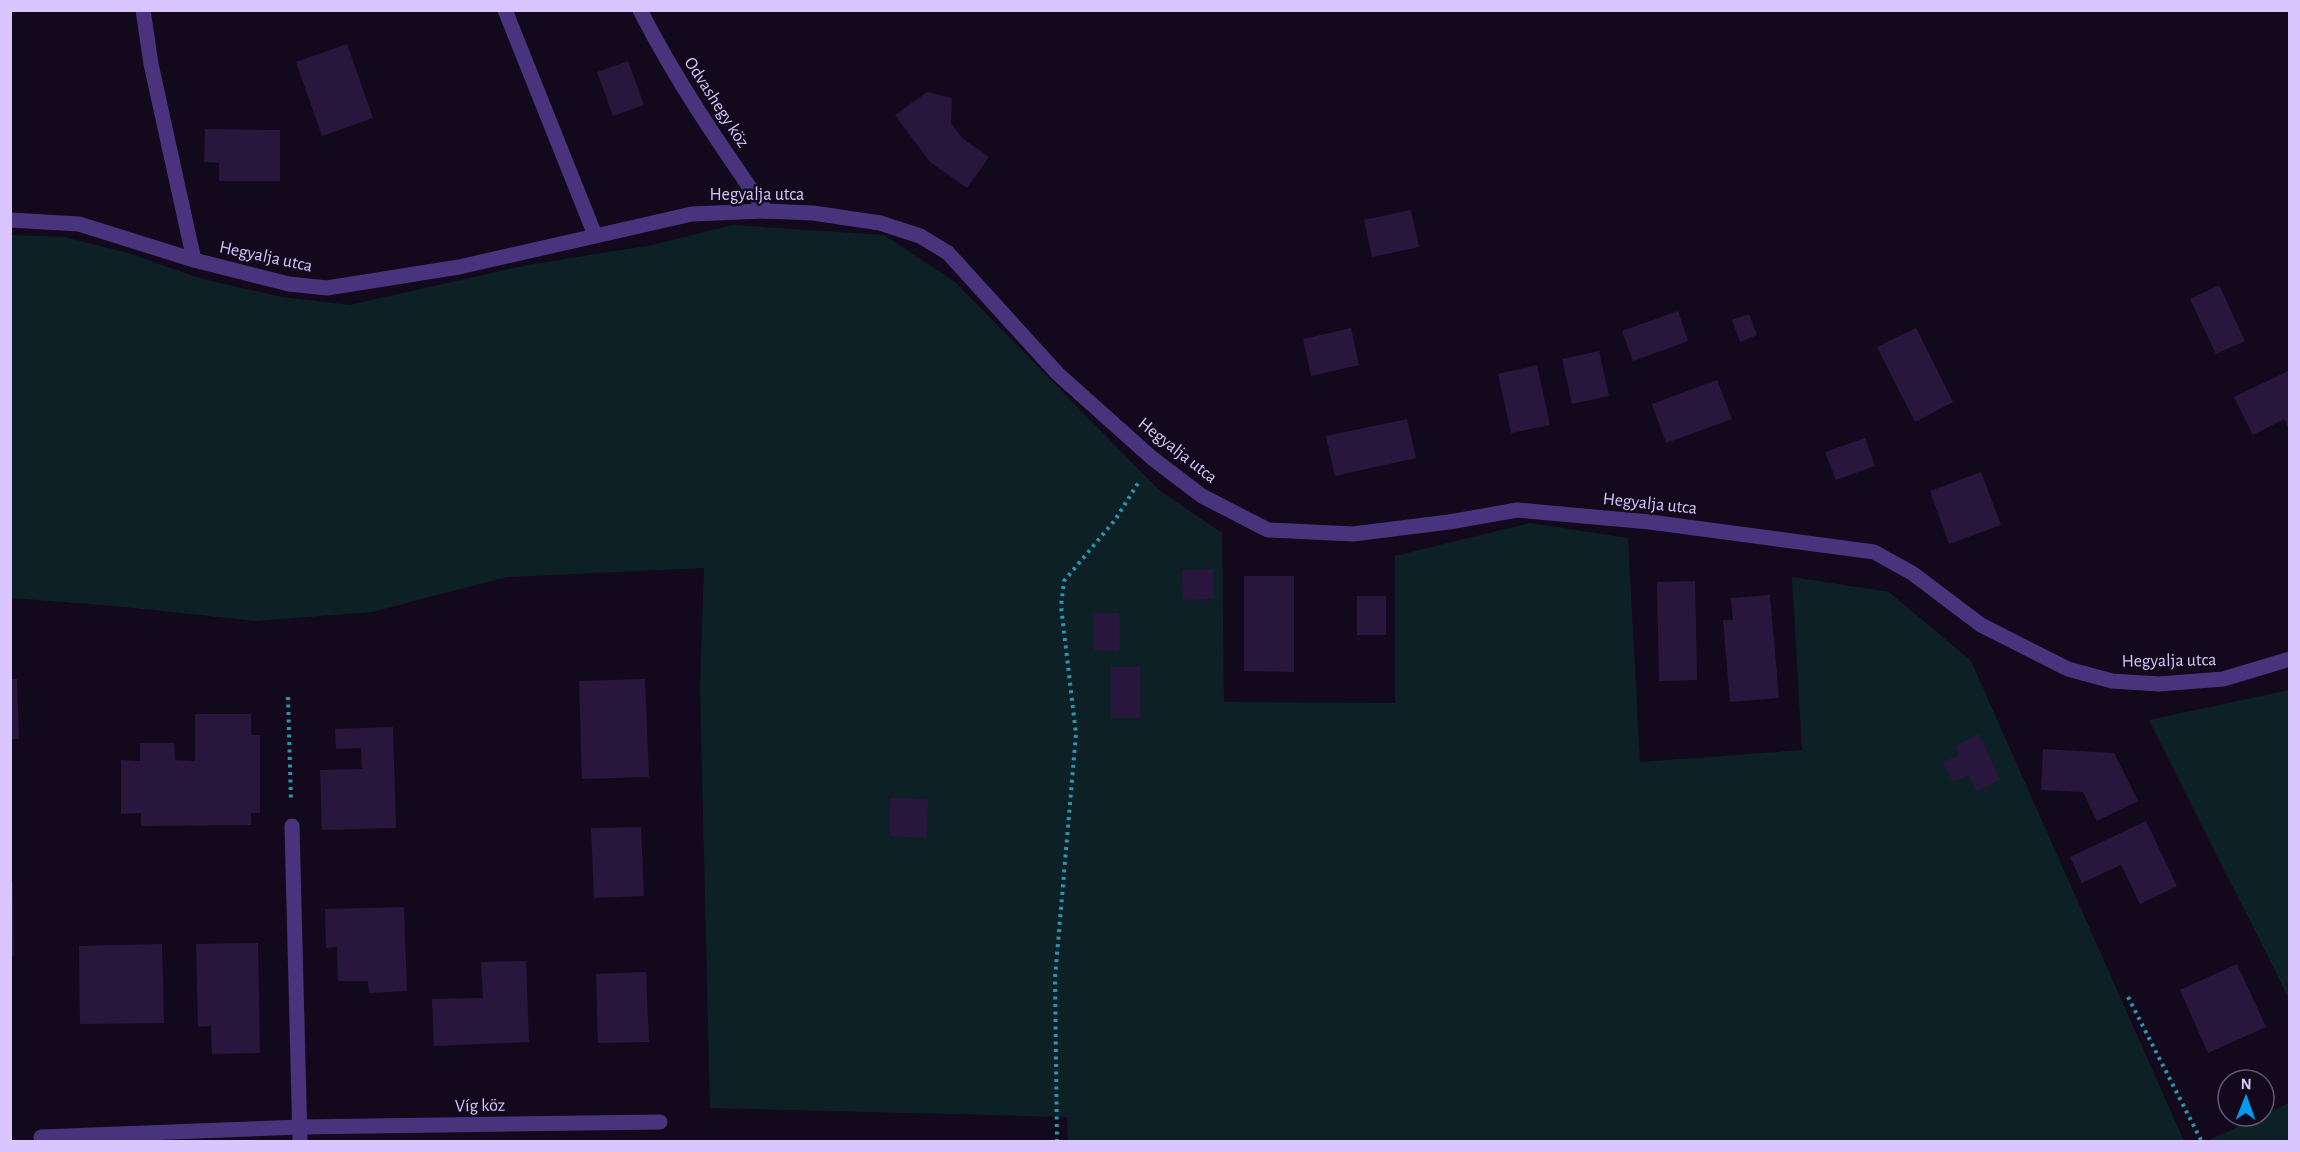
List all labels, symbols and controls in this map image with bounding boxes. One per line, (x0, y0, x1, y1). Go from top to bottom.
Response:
street label: Odvashegy köz (680, 54, 752, 151)
street label: Hegyalja utca (710, 186, 804, 204)
street label: Hegyalja utca (218, 238, 314, 276)
street label: Hegyalja utca (1134, 415, 1220, 487)
street label: Hegyalja utca (1602, 490, 1698, 518)
street label: Hegyalja utca (2121, 651, 2217, 671)
north arrow (2216, 1068, 2276, 1128)
text: N (2241, 1076, 2252, 1092)
street label: Víg köz (455, 1097, 505, 1115)

